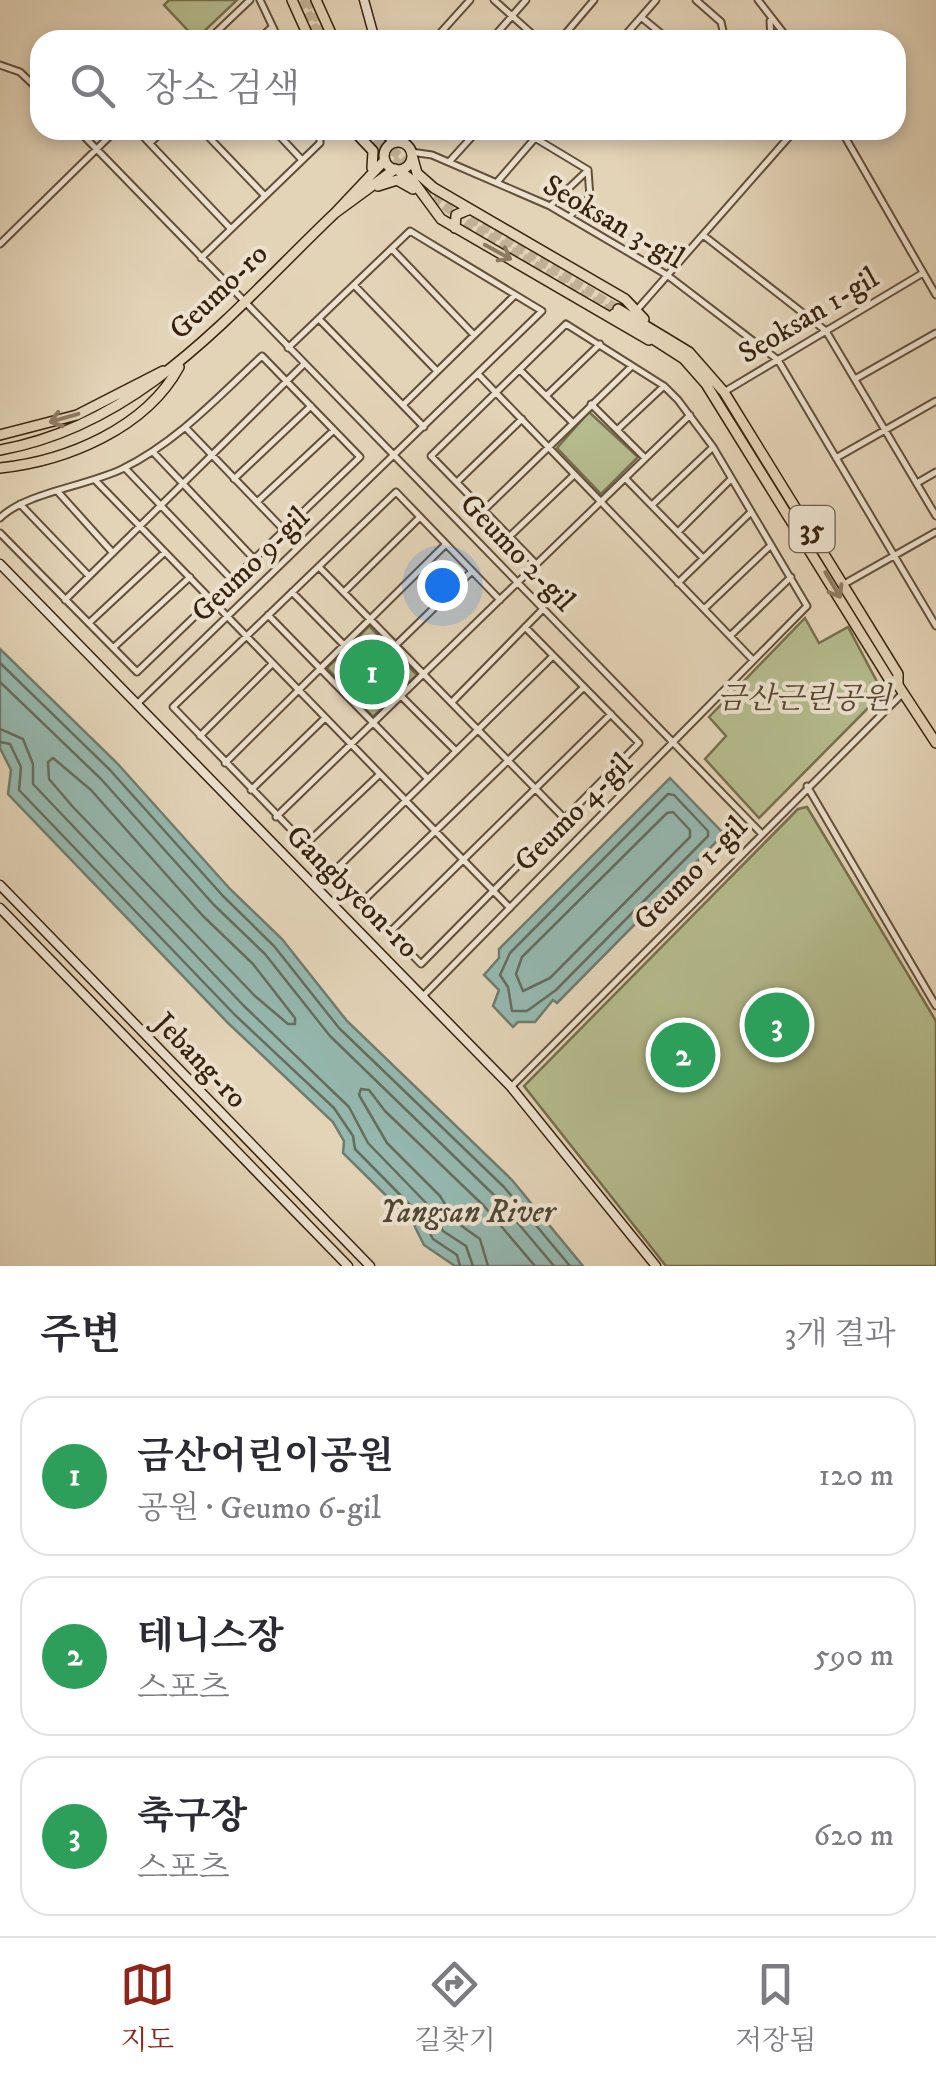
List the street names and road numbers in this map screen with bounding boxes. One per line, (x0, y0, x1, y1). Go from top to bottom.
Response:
street label: Seoksan 3-gil (536, 167, 691, 278)
street label: Geumo-ro (162, 236, 276, 348)
street label: Seoksan 1-gil (732, 260, 886, 373)
street label: Geumo 2-gil (452, 486, 582, 620)
street label: Geumo 9-gil (184, 500, 318, 630)
road number: 35 (790, 506, 834, 552)
street label: Geumo 4-gil (507, 746, 641, 880)
street label: Geumo 1-gil (626, 809, 756, 939)
street label: Gangbyeon-ro (278, 818, 426, 966)
street label: Jebang-ro (143, 1003, 255, 1117)

